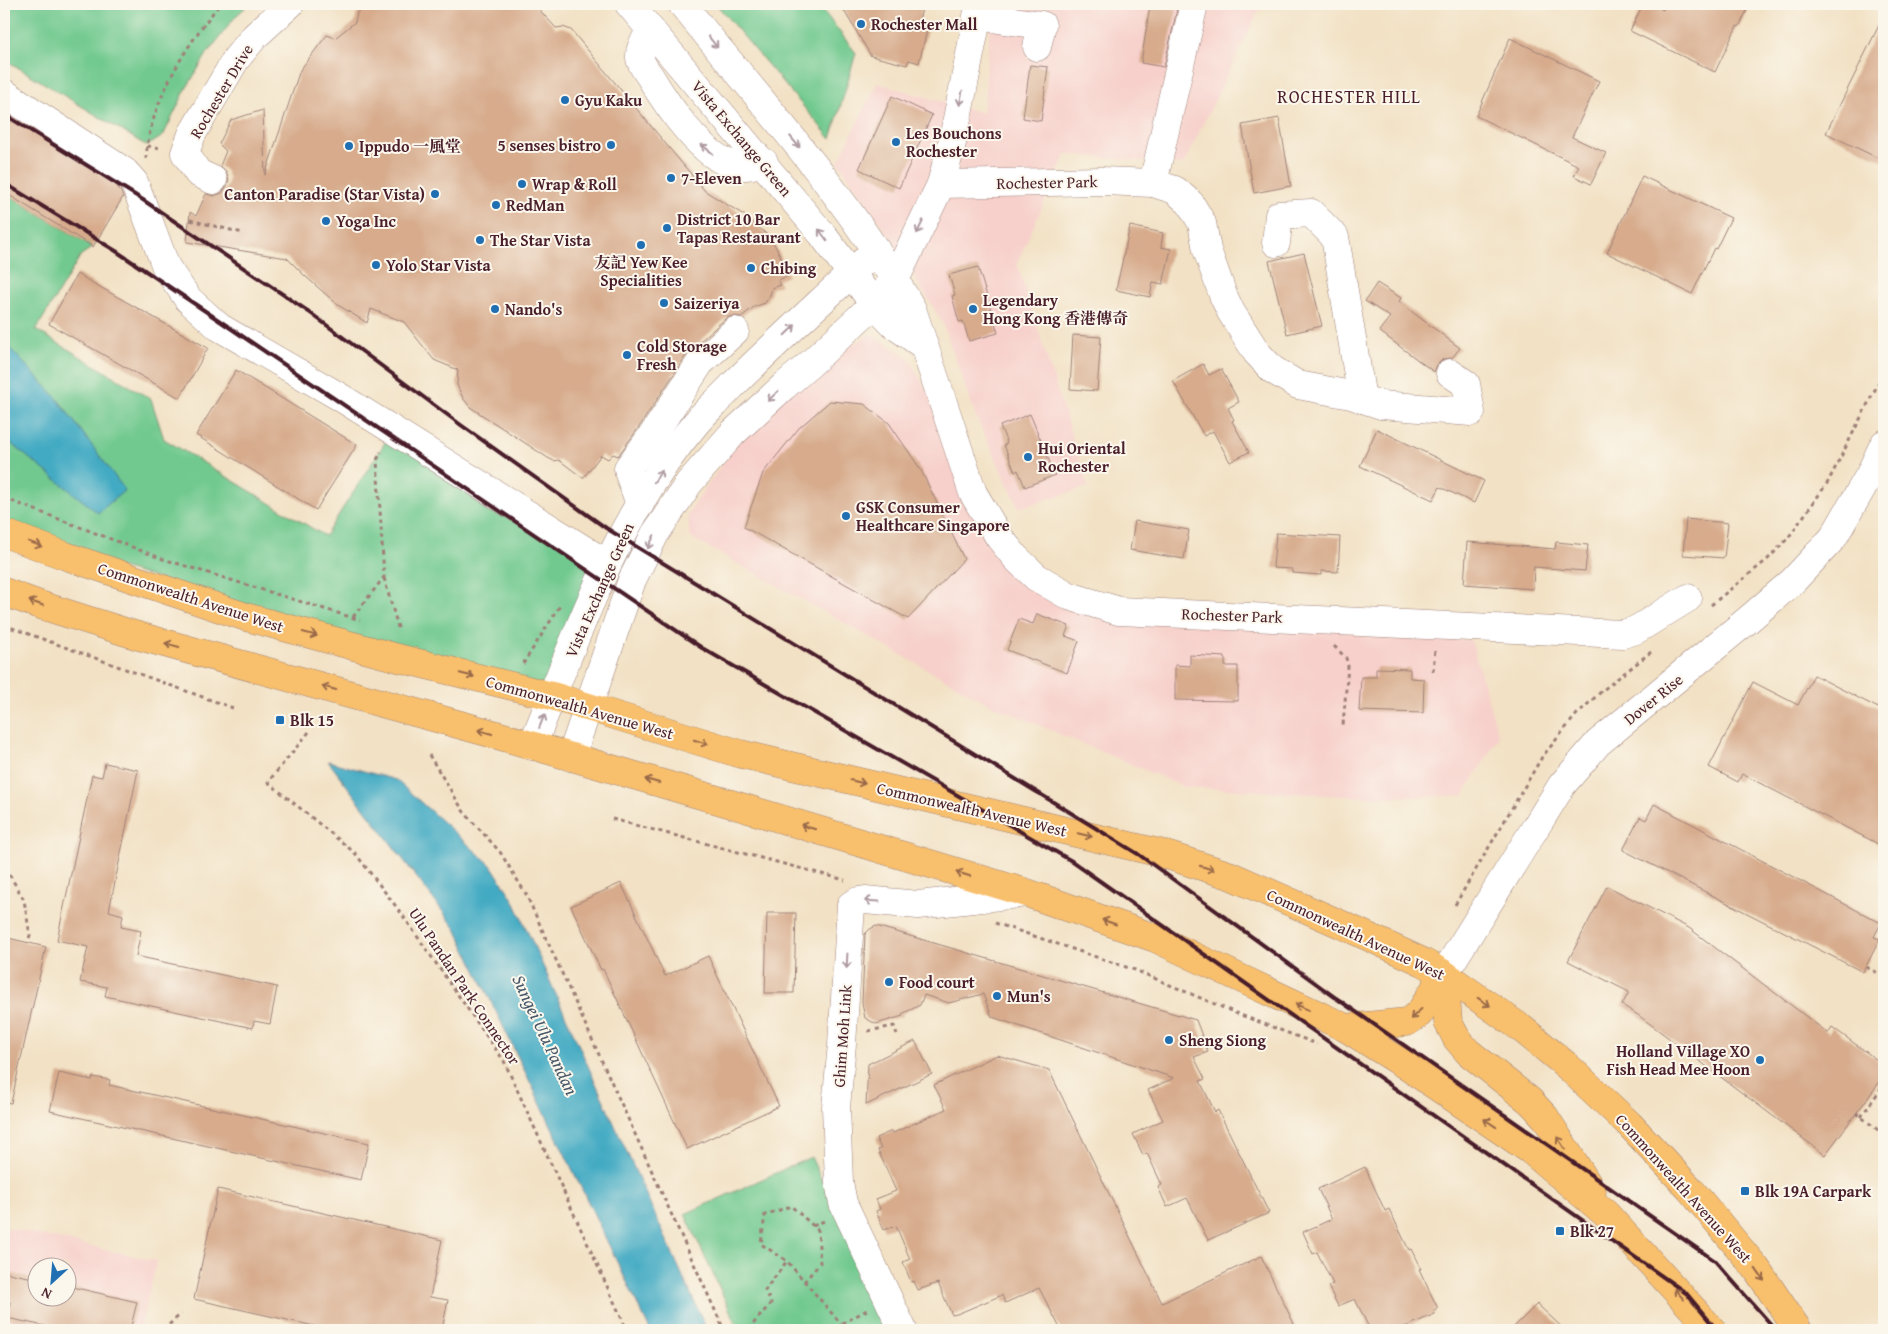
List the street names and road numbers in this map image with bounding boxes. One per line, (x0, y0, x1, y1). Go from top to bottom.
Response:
street label: Rochester Drive (183, 39, 259, 143)
street label: Vista Exchange Green (686, 75, 798, 201)
street label: Rochester Park (996, 169, 1099, 195)
street label: Vista Exchange Green (558, 519, 640, 661)
street label: Commonwealth Avenue West (95, 556, 287, 639)
street label: Rochester Park (1181, 601, 1284, 629)
street label: Dover Rise (1618, 668, 1688, 730)
street label: Commonwealth Avenue West (483, 669, 677, 745)
street label: Commonwealth Avenue West (875, 775, 1070, 843)
street label: Commonwealth Avenue West (1263, 882, 1449, 986)
street label: Ulu Pandan Park Connector (403, 903, 527, 1070)
street label: Ghim Moh Link (826, 983, 858, 1088)
street label: Commonwealth Avenue West (1610, 1108, 1758, 1268)

